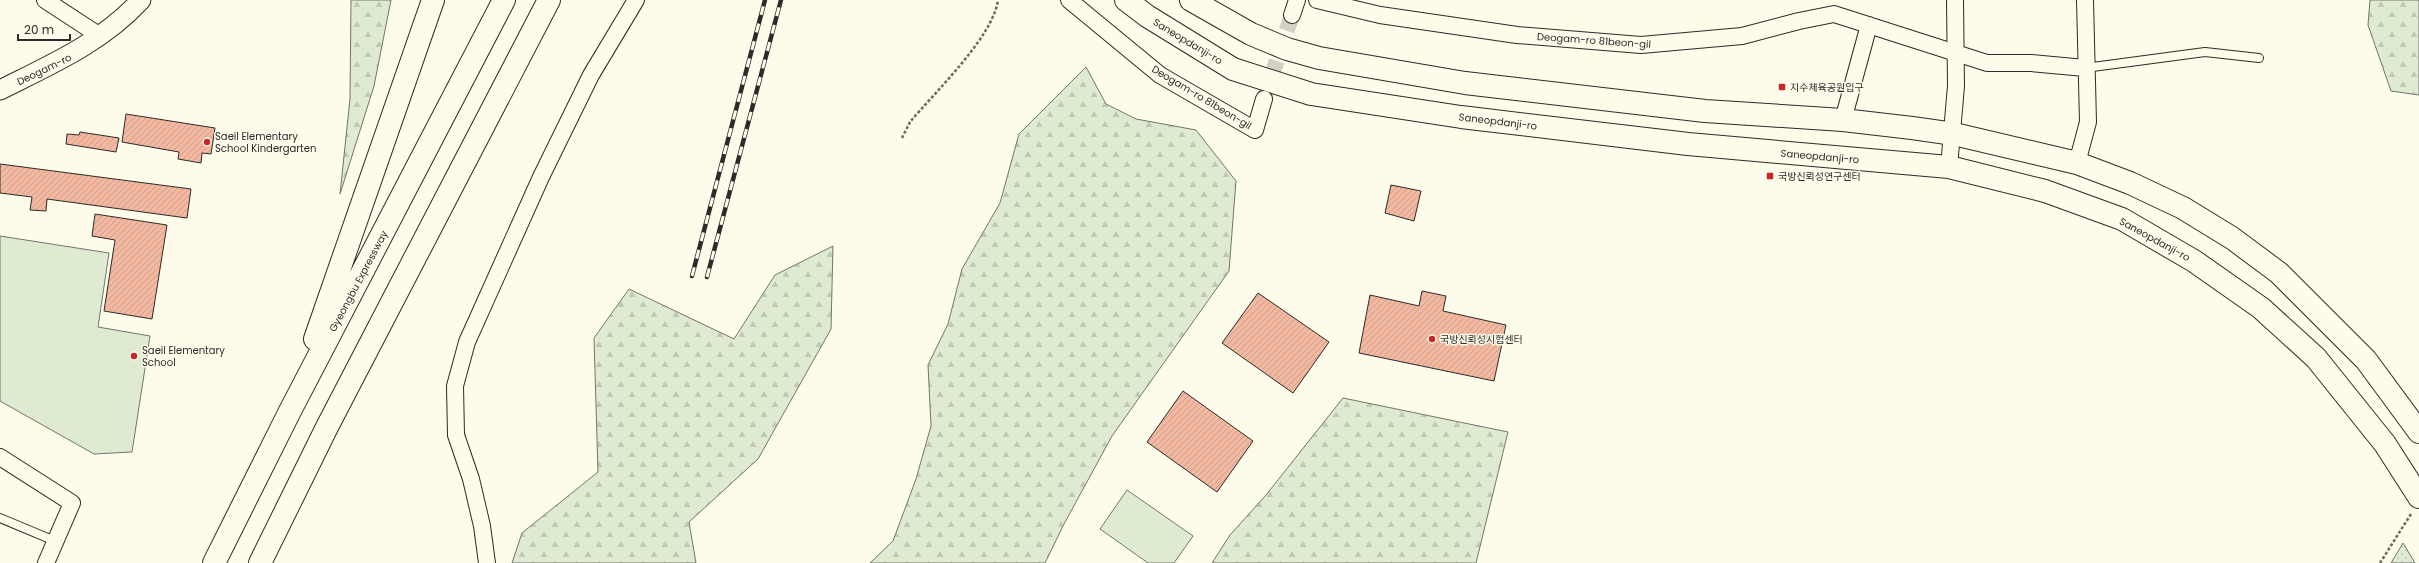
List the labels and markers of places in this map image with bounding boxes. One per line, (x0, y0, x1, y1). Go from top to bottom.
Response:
place label: 지수체육공원입구 (1790, 80, 1864, 95)
marker: 지수체육공원입구 (1777, 82, 1787, 92)
place label: Saeil Elementary School Kindergarten (215, 129, 316, 156)
marker: Saeil Elementary School Kindergarten (202, 137, 212, 147)
place label: 국방신뢰성연구센터 (1778, 169, 1861, 184)
marker: 국방신뢰성연구센터 (1765, 171, 1775, 181)
place label: 국방신뢰성시험센터 (1440, 332, 1523, 347)
marker: 국방신뢰성시험센터 (1427, 334, 1437, 344)
place label: Saeil Elementary School (142, 343, 225, 370)
marker: Saeil Elementary School (129, 351, 139, 361)

